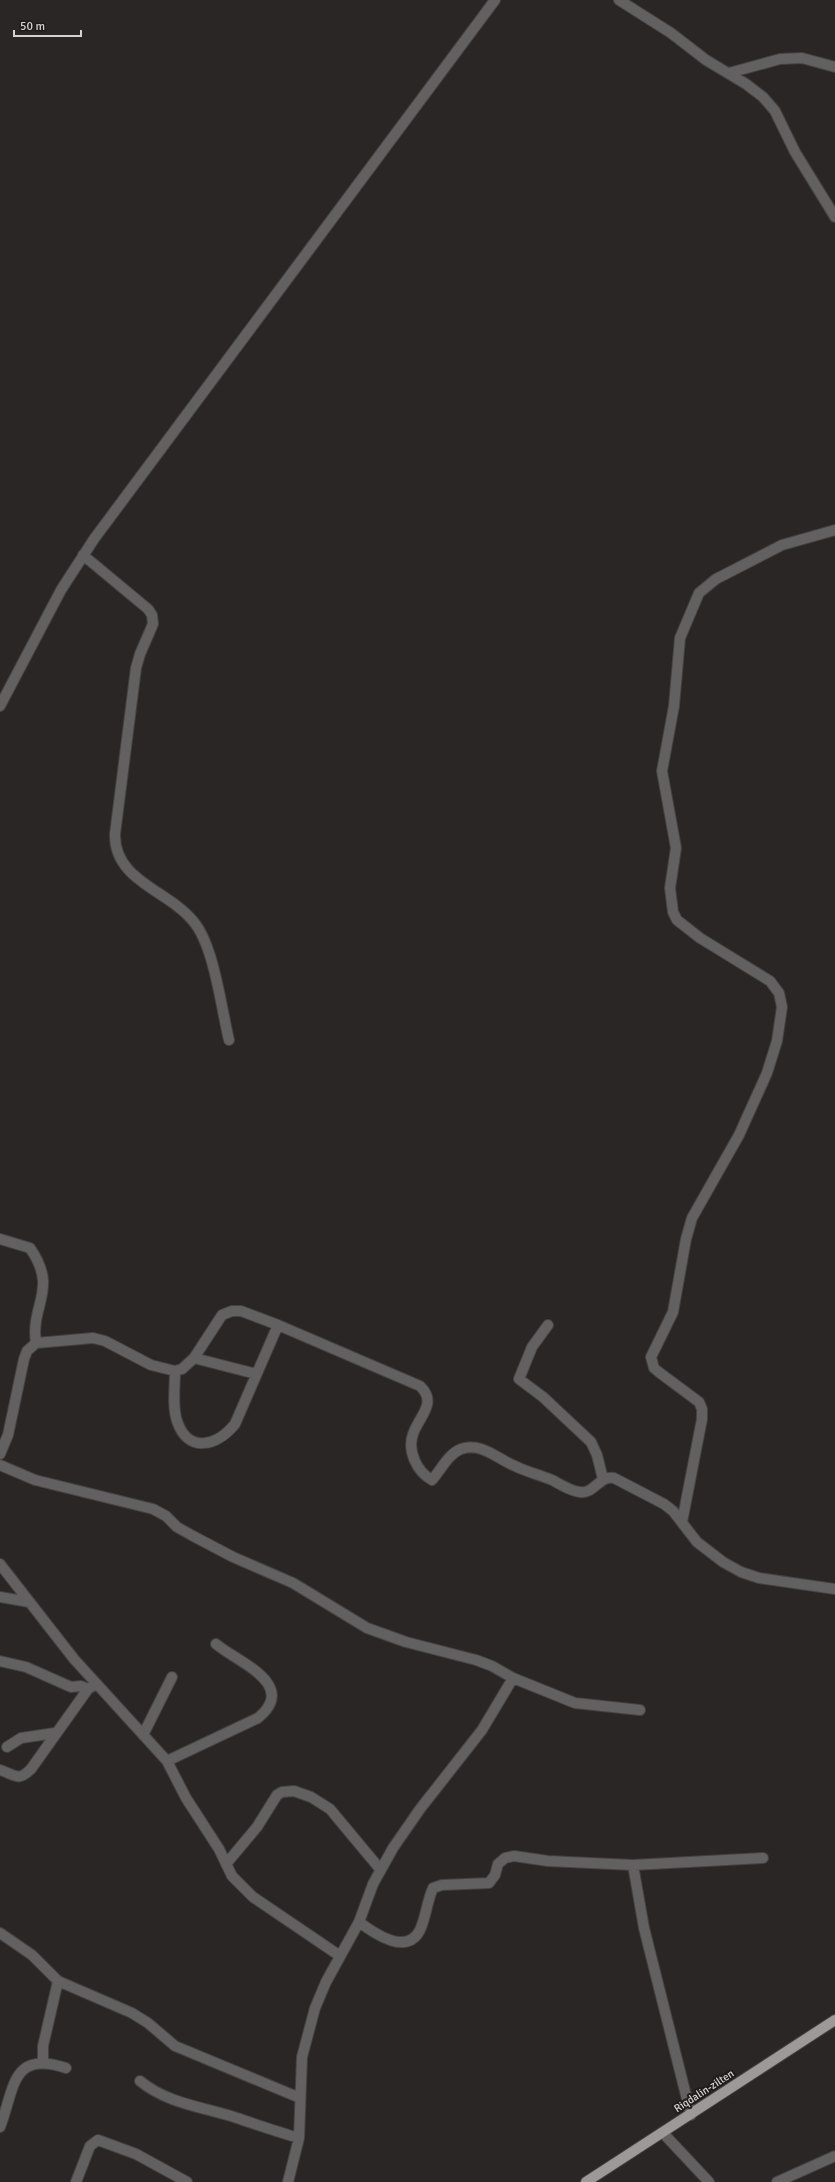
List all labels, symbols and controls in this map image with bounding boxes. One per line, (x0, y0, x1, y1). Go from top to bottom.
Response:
scale bar (14, 12, 81, 38)
text: 50 m (20, 19, 45, 34)
street label: Riqdalin-zilten (672, 2067, 736, 2115)

